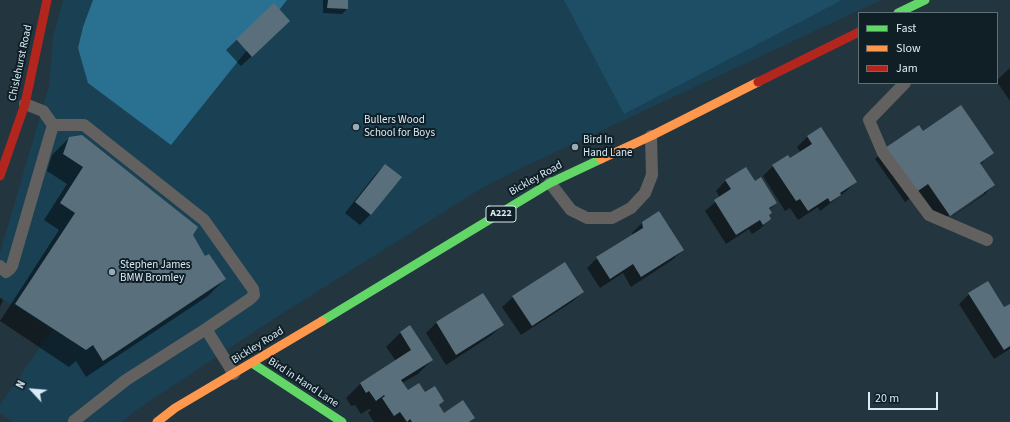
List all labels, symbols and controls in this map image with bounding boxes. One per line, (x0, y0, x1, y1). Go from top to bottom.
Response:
legend (858, 12, 998, 84)
text: Fast (896, 20, 916, 37)
street label: Chislehurst Road (6, 24, 36, 102)
text: Slow (896, 40, 921, 57)
text: Jam (896, 60, 918, 77)
place label: Bullers Wood School for Boys (364, 114, 435, 140)
marker: Bullers Wood School for Boys (351, 122, 361, 132)
place label: Bird In Hand Lane (583, 134, 632, 160)
marker: Bird In Hand Lane (570, 142, 580, 152)
street label: Bickley Road (507, 159, 565, 199)
road number: A222 (486, 206, 516, 222)
place label: Stephen James BMW Bromley (120, 259, 190, 285)
marker: Stephen James BMW Bromley (107, 267, 117, 277)
street label: Bickley Road (230, 325, 286, 367)
street label: Bird in Hand Lane (265, 355, 341, 411)
north arrow (12, 370, 52, 410)
text: N (12, 378, 29, 391)
scale bar (870, 384, 940, 410)
text: 20 m (875, 390, 899, 407)

